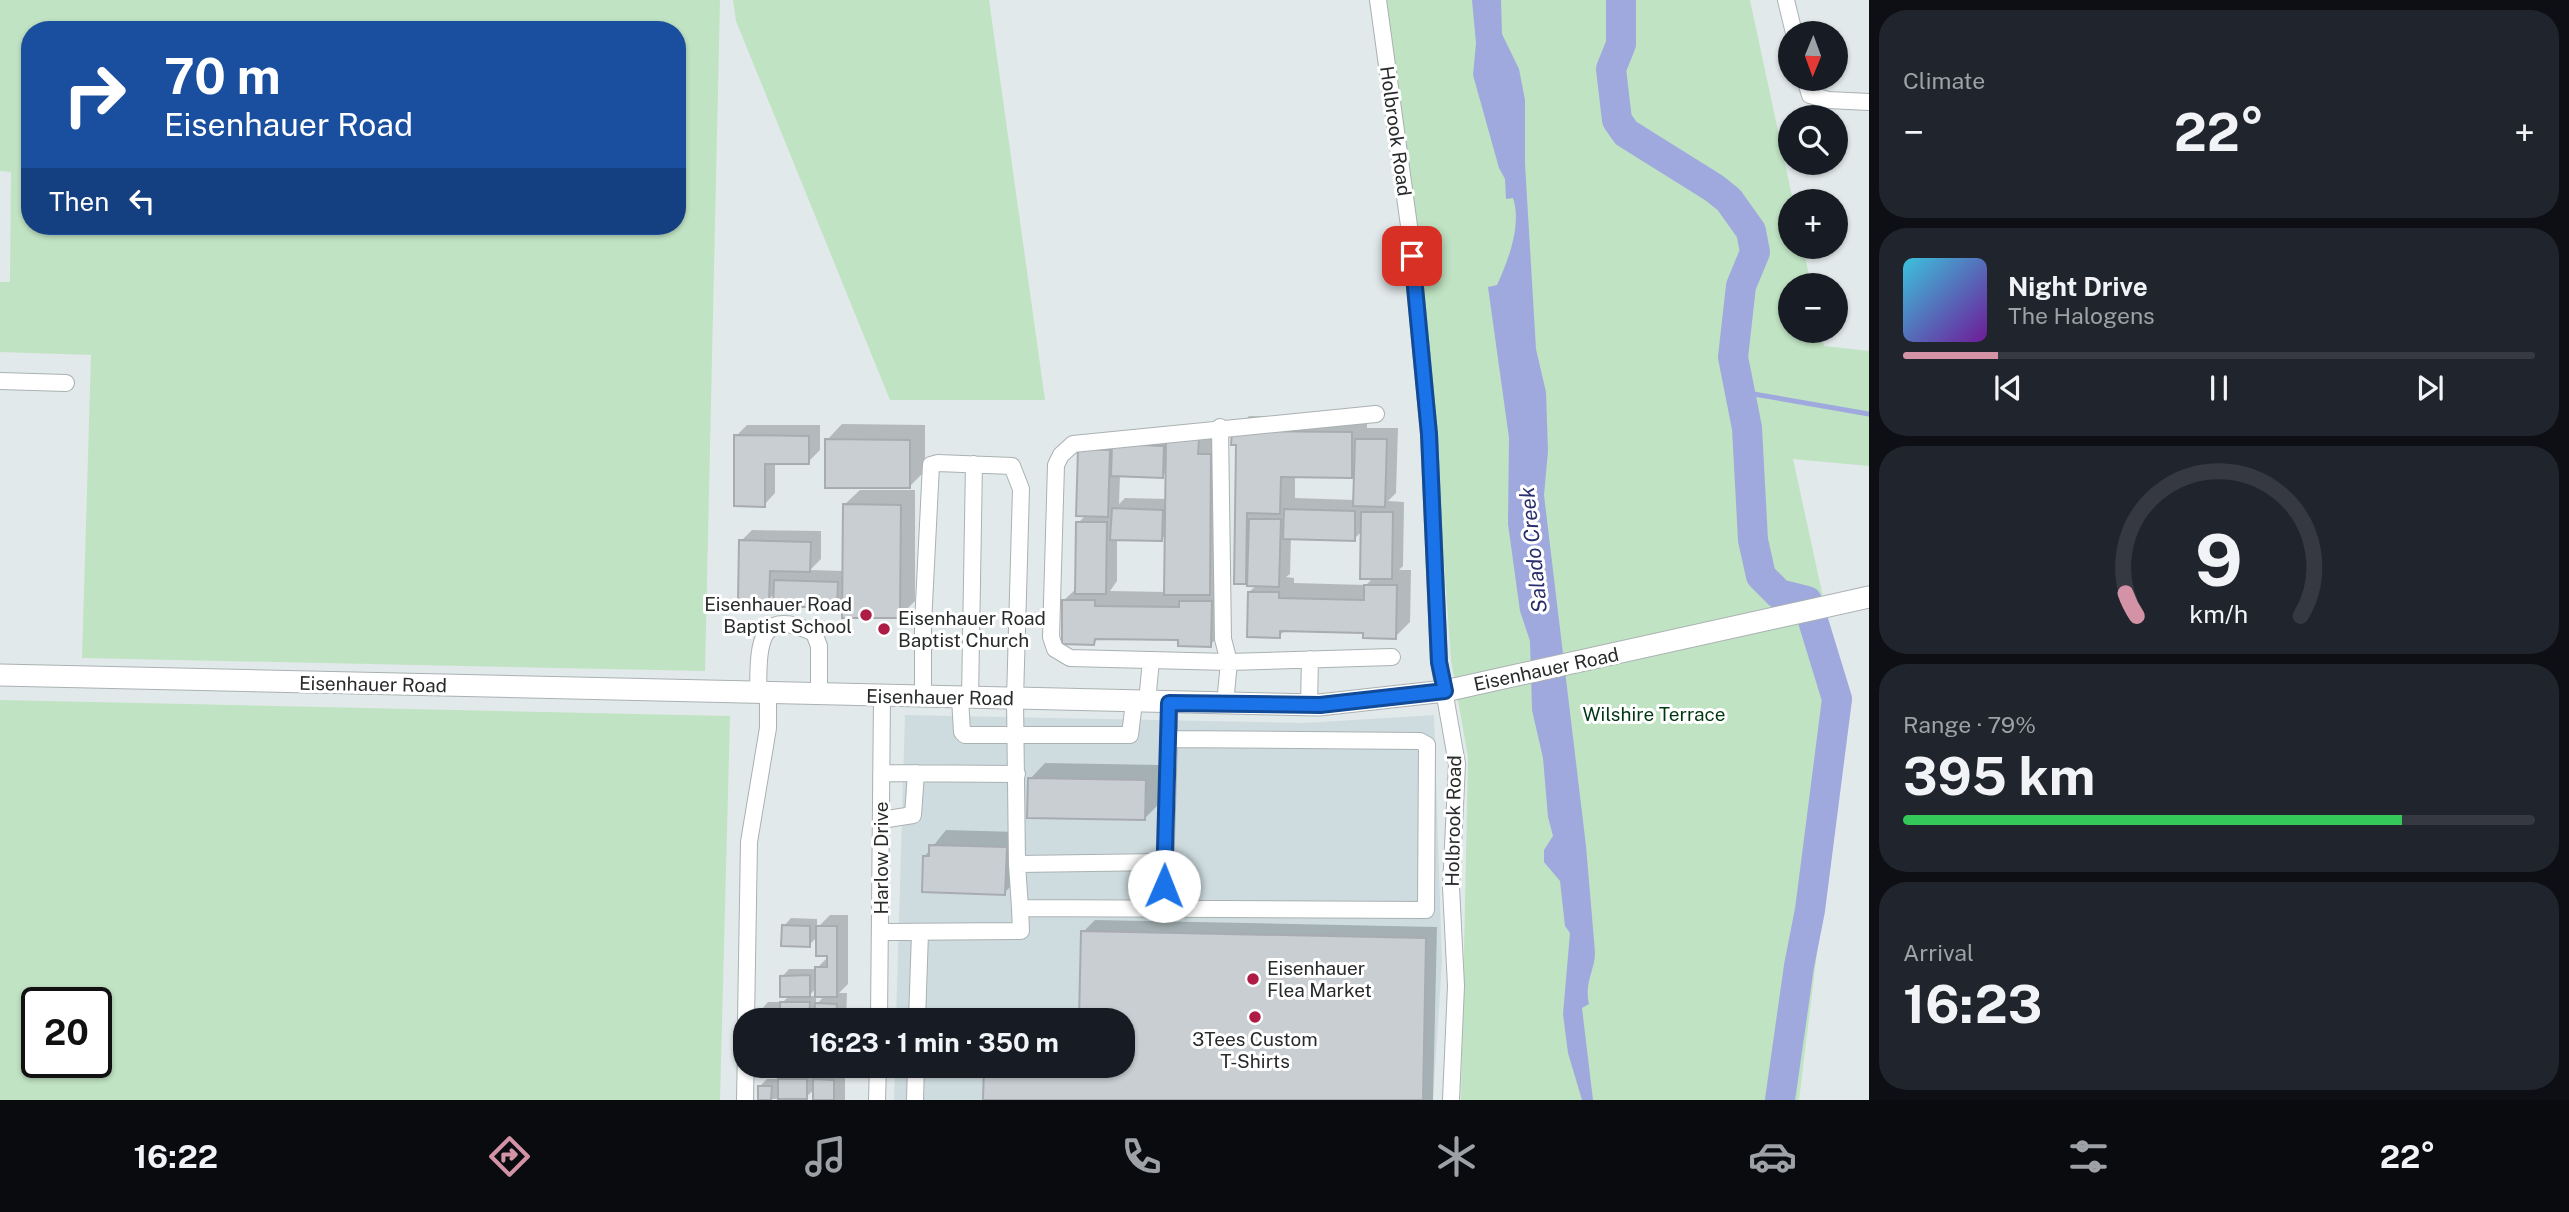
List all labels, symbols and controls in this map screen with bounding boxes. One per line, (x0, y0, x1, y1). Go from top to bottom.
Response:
north arrow (1778, 21, 1848, 91)
map controls (1778, 21, 1848, 343)
text: 70 m (164, 47, 281, 105)
icon: right (49, 49, 140, 140)
street label: Holbrook Road (1376, 64, 1416, 198)
text: Climate (1903, 67, 1985, 94)
text: 22° (2174, 102, 2264, 163)
button: search (1778, 105, 1848, 175)
text: Eisenhauer Road (164, 106, 413, 143)
text: − (1903, 110, 1924, 155)
text: + (2514, 110, 2535, 155)
icon: left (123, 182, 161, 220)
text: Then (49, 186, 109, 217)
button: + (1778, 189, 1848, 259)
pin (1382, 226, 1442, 286)
icon: arrive (1393, 237, 1431, 275)
text: Night Drive (2008, 271, 2148, 302)
button: − (1778, 273, 1848, 343)
text: The Halogens (2008, 302, 2155, 329)
icon: previous (1989, 369, 2027, 407)
icon: pause (2200, 369, 2238, 407)
icon: next (2411, 369, 2449, 407)
water label: Salado Creek (1514, 485, 1552, 614)
text: 9 (2195, 517, 2243, 602)
place label: Eisenhauer Road Baptist School (704, 593, 852, 637)
text: km/h (2190, 599, 2248, 629)
marker: Eisenhauer Road Baptist School (858, 607, 874, 623)
place label: Eisenhauer Road Baptist Church (898, 607, 1046, 651)
marker: Eisenhauer Road Baptist Church (876, 621, 892, 637)
street label: Eisenhauer Road (1471, 643, 1621, 695)
street label: Eisenhauer Road (299, 672, 447, 696)
street label: Eisenhauer Road (866, 685, 1014, 709)
park label: Wilshire Terrace (1582, 703, 1726, 725)
text: Range · 79% (1903, 711, 2036, 738)
text: 395 km (1903, 746, 2095, 807)
street label: Holbrook Road (1441, 755, 1465, 887)
street label: Harlow Drive (870, 801, 892, 915)
position arrow (1127, 849, 1201, 923)
text: Arrival (1903, 939, 1974, 966)
place label: Eisenhauer Flea Market (1267, 957, 1372, 1001)
marker: Eisenhauer Flea Market (1245, 971, 1261, 987)
text: 16:23 (1903, 974, 2042, 1035)
speed limit sign: 20 (21, 987, 112, 1078)
marker: 3Tees Custom T-Shirts (1247, 1009, 1263, 1025)
text: 16:23 · 1 min · 350 m (809, 1027, 1059, 1058)
place label: 3Tees Custom T-Shirts (1192, 1028, 1318, 1072)
icon: directions (485, 1132, 534, 1181)
icon: music (801, 1132, 850, 1181)
icon: phone (1117, 1132, 1166, 1181)
icon: climate (1432, 1132, 1481, 1181)
icon: car (1748, 1132, 1797, 1181)
icon: filters (2064, 1132, 2113, 1181)
text: 16:22 (133, 1138, 218, 1175)
text: 22° (2380, 1138, 2436, 1175)

